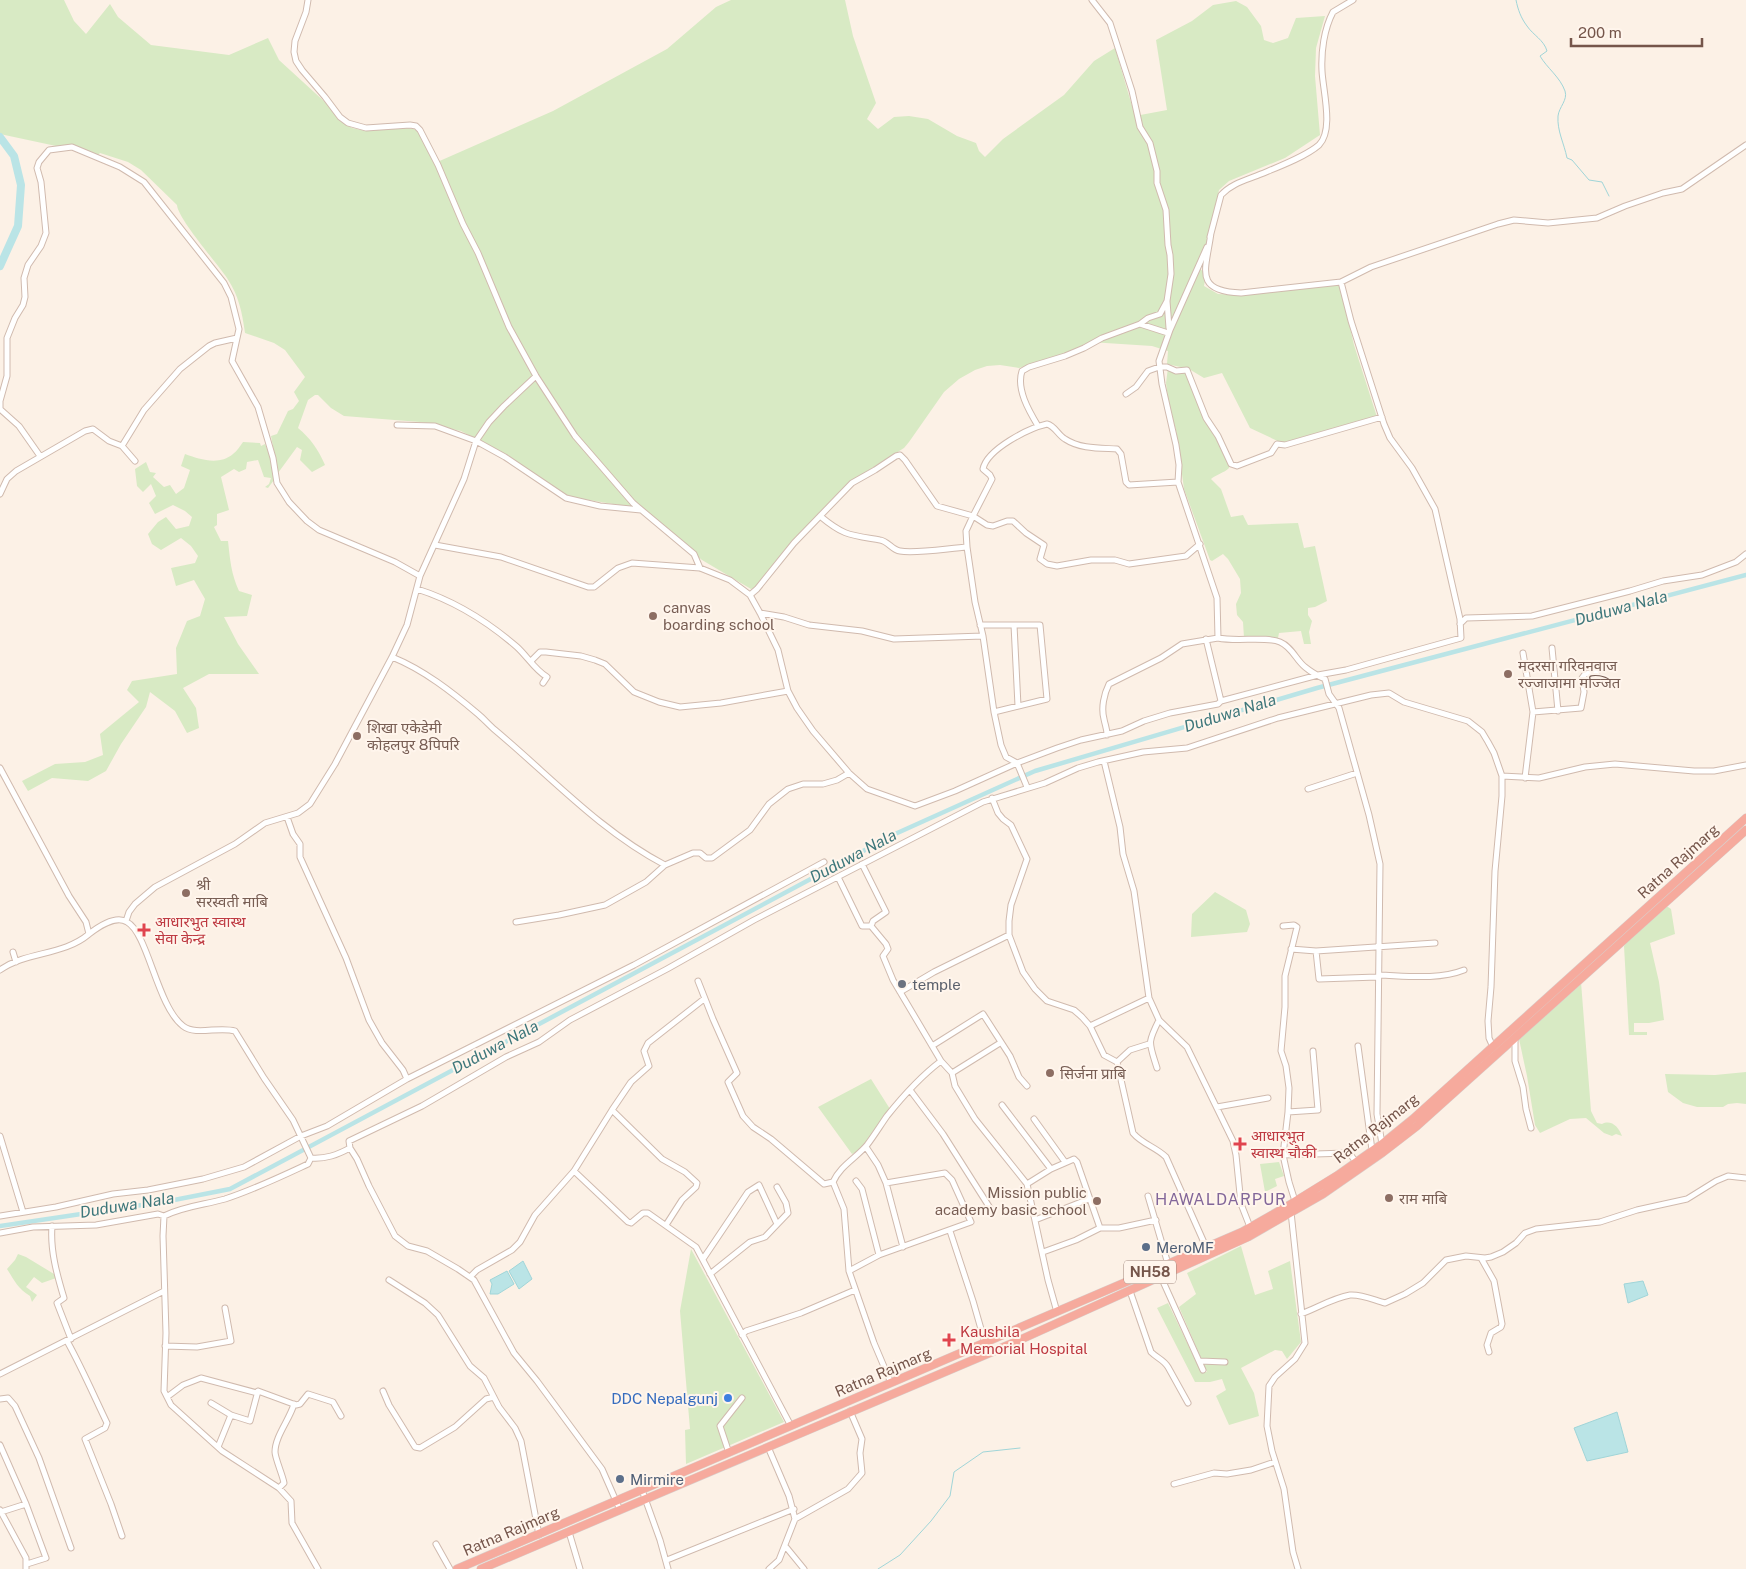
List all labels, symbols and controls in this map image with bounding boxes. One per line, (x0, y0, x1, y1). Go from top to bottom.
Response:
scale bar (1571, 15, 1702, 47)
text: 200 m (1578, 24, 1622, 41)
water label: Duduwa Nala (1572, 586, 1670, 630)
place label: canvas boarding school (663, 599, 775, 633)
marker: canvas boarding school (647, 610, 659, 622)
place label: मदरसा गरिवनवाज रज्जाजामा मज्जित (1518, 657, 1621, 691)
marker: मदरसा गरिवनवाज रज्जाजामा मज्जित (1502, 668, 1514, 680)
water label: Duduwa Nala (1182, 690, 1278, 736)
place label: शिखा एकेडेमी कोहलपुर 8पिपरि (367, 719, 460, 755)
marker: शिखा एकेडेमी कोहलपुर 8पिपरि (351, 730, 363, 742)
street label: Ratna Rajmarg (1634, 820, 1722, 902)
water label: Duduwa Nala (806, 825, 900, 887)
place label: श्री सरस्वती माबि (196, 876, 268, 910)
marker: श्री सरस्वती माबि (180, 887, 192, 899)
place label: आधारभुत स्वास्थ सेवा केन्द्र (155, 913, 246, 947)
marker: आधारभुत स्वास्थ सेवा केन्द्र (137, 923, 151, 937)
place label: temple (912, 976, 961, 993)
marker: temple (896, 978, 908, 990)
water label: Duduwa Nala (448, 1016, 542, 1078)
place label: सिर्जना प्राबि (1060, 1065, 1126, 1082)
marker: सिर्जना प्राबि (1044, 1067, 1056, 1079)
street label: Ratna Rajmarg (1330, 1090, 1422, 1166)
place label: आधारभुत स्वास्थ चौकी (1251, 1127, 1318, 1161)
marker: आधारभुत स्वास्थ चौकी (1233, 1137, 1247, 1151)
place label: Mission public academy basic school (935, 1184, 1087, 1218)
water label: Duduwa Nala (78, 1188, 176, 1222)
district label: HAWALDARPUR (1155, 1190, 1287, 1209)
place label: राम माबि (1399, 1190, 1447, 1207)
marker: राम माबि (1383, 1192, 1395, 1204)
marker: Mission public academy basic school (1091, 1195, 1103, 1207)
place label: MeroMF (1156, 1239, 1214, 1256)
marker: MeroMF (1140, 1241, 1152, 1253)
road number: NH58 (1124, 1260, 1176, 1284)
place label: Kaushila Memorial Hospital (960, 1323, 1088, 1357)
marker: Kaushila Memorial Hospital (942, 1333, 956, 1347)
street label: Ratna Rajmarg (832, 1344, 934, 1400)
place label: DDC Nepalgunj (611, 1390, 718, 1407)
marker: DDC Nepalgunj (722, 1392, 734, 1404)
place label: Mirmire (630, 1471, 684, 1488)
marker: Mirmire (614, 1473, 626, 1485)
street label: Ratna Rajmarg (460, 1503, 562, 1559)

